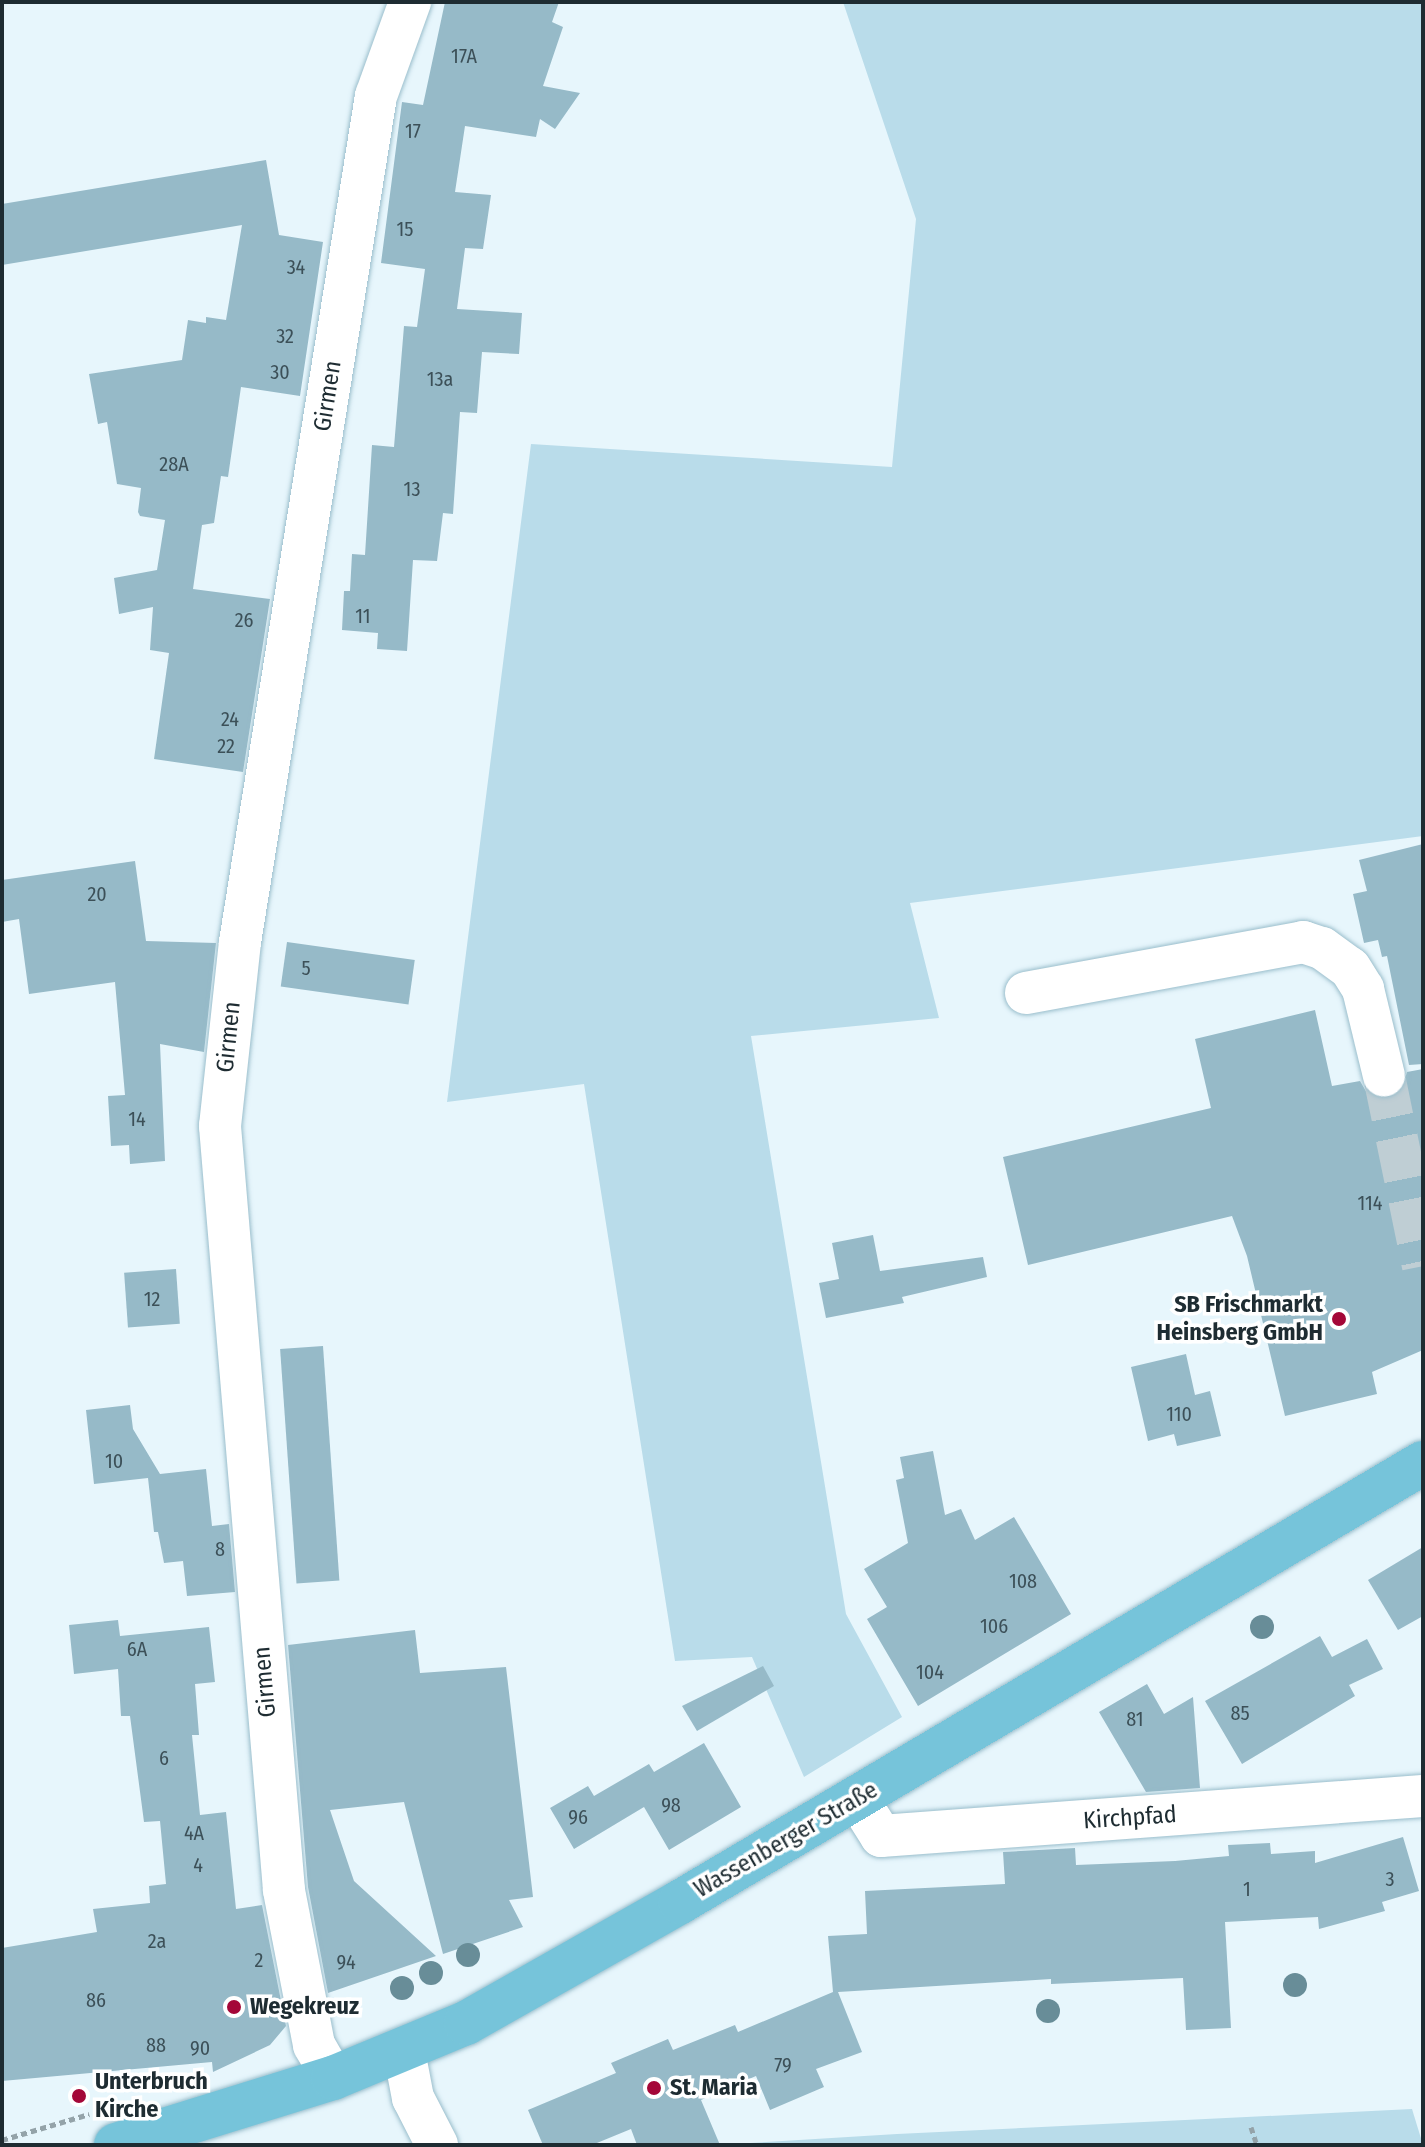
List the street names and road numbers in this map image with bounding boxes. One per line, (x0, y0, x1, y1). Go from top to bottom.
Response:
street label: Girmen (308, 359, 348, 433)
street label: Girmen (211, 1000, 247, 1074)
street label: Girmen (248, 1645, 282, 1719)
street label: Wassenberger Straße (689, 1776, 883, 1904)
street label: Kirchpfad (1082, 1800, 1178, 1836)

